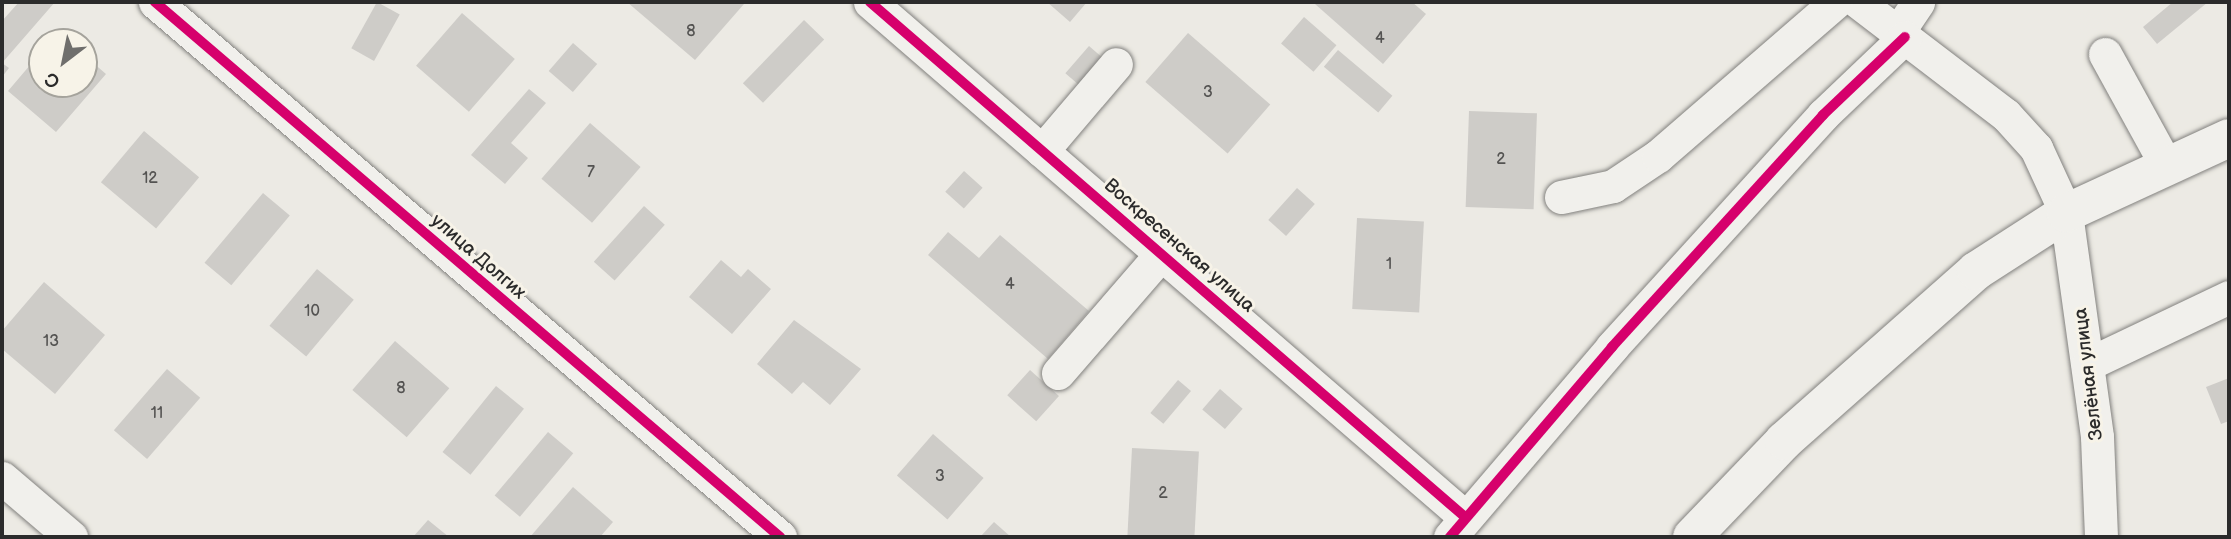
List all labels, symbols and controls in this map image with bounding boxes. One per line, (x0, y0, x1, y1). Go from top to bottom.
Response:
house number: 8 (686, 22, 696, 42)
north arrow (28, 28, 98, 98)
house number: 4 (1375, 29, 1385, 49)
text: С (41, 66, 64, 93)
house number: 3 (1203, 83, 1213, 103)
house number: 2 (1496, 150, 1506, 170)
house number: 7 (587, 163, 595, 183)
house number: 12 (142, 169, 158, 189)
street label: Воскресенская улица (1099, 174, 1259, 318)
street label: улица Долгих (426, 210, 530, 304)
house number: 1 (1386, 255, 1392, 275)
house number: 4 (1005, 275, 1015, 295)
house number: 10 (304, 302, 320, 322)
street label: Зелёная улица (2070, 307, 2108, 441)
house number: 13 (43, 332, 59, 352)
house number: 8 (396, 379, 406, 399)
house number: 11 (151, 404, 163, 424)
house number: 3 (935, 467, 945, 487)
house number: 2 (1158, 484, 1168, 504)

